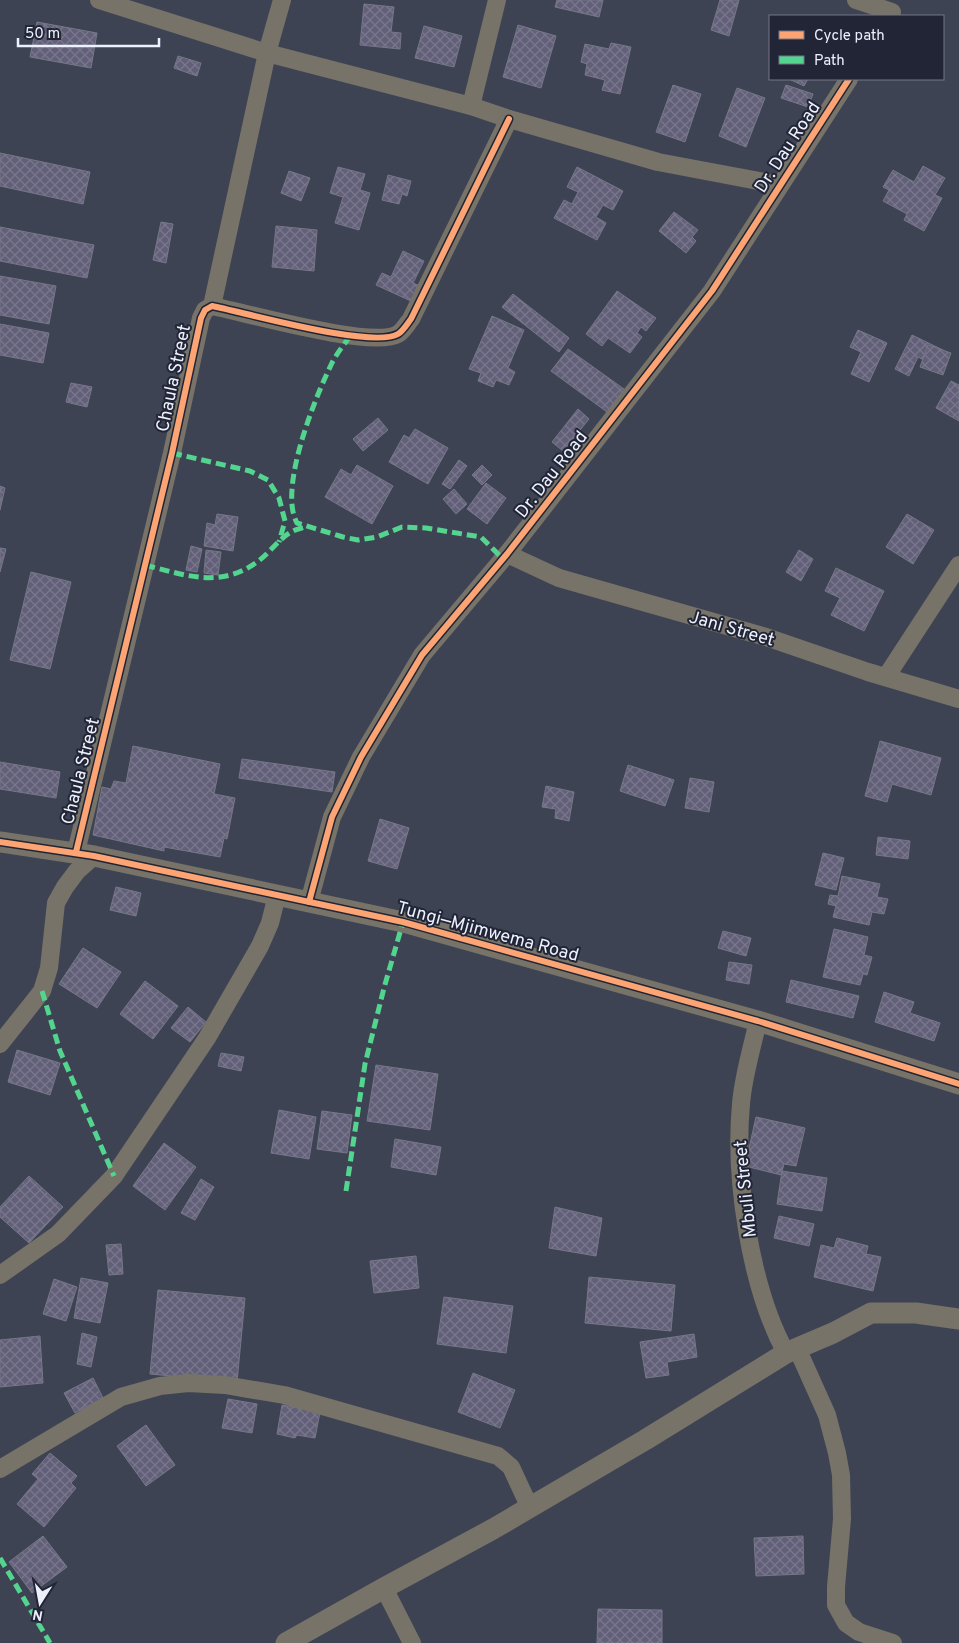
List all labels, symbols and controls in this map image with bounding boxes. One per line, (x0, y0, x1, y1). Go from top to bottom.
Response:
scale bar (18, 15, 159, 47)
legend (769, 15, 944, 80)
text: 50 m (25, 25, 60, 44)
text: Cycle path (814, 27, 885, 46)
text: Path (814, 52, 845, 71)
street label: Dr. Dau Road (750, 98, 826, 198)
street label: Chaula Street (152, 322, 197, 434)
street label: Dr. Dau Road (511, 427, 593, 523)
street label: Jani Street (686, 606, 777, 653)
street label: Chaula Street (57, 715, 106, 827)
street label: Tungi—Mjimwema Road (394, 897, 581, 968)
street label: Mbuli Street (730, 1139, 763, 1239)
north arrow (15, 1578, 65, 1628)
text: N (31, 1605, 44, 1624)

